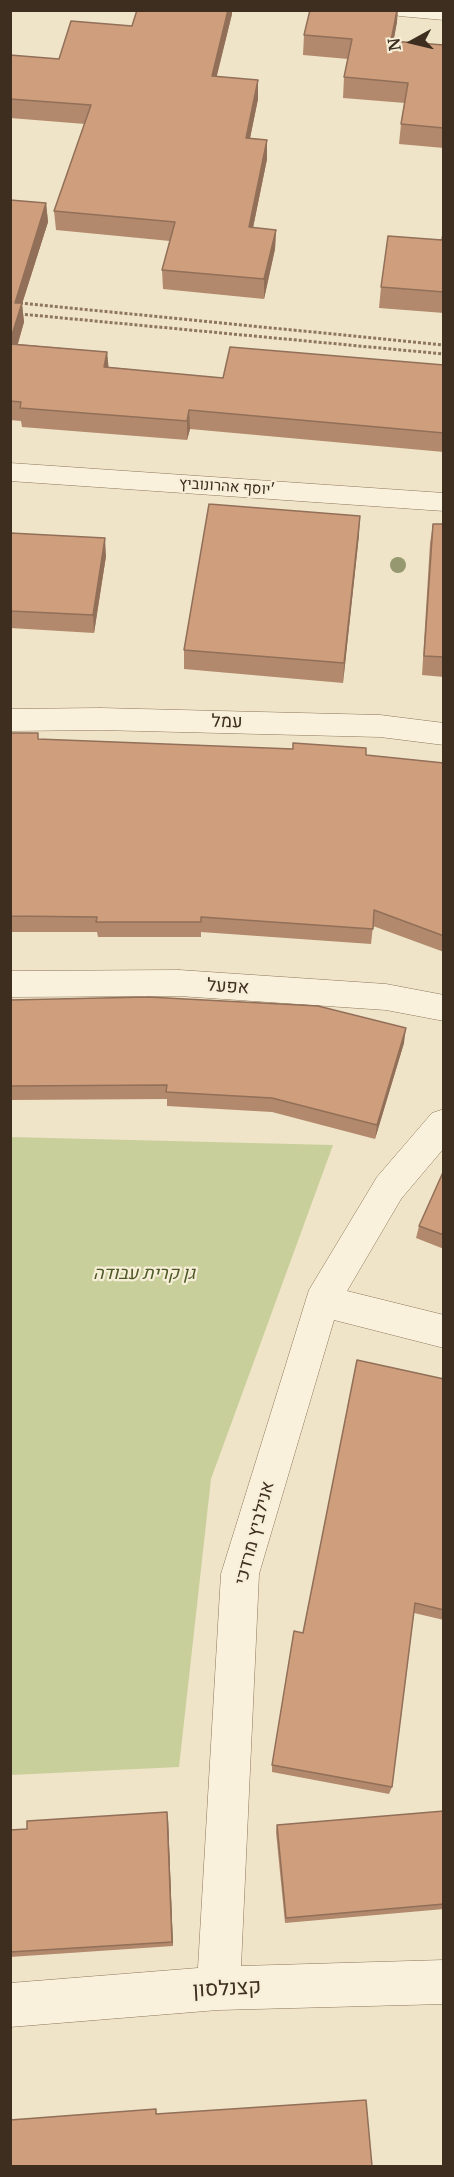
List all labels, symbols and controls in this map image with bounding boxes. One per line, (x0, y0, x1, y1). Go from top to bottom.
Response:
north arrow (382, 12, 442, 72)
text: N (383, 37, 405, 52)
street label: יוסף אהרונוביץ' (178, 475, 276, 499)
street label: עמל (211, 711, 243, 733)
street label: אפעל (206, 975, 250, 999)
park label: גן קרית עבודה (93, 1263, 195, 1285)
street label: אנילביץ מרדכי (231, 1479, 279, 1587)
street label: קצנלסון (192, 1975, 262, 2003)

